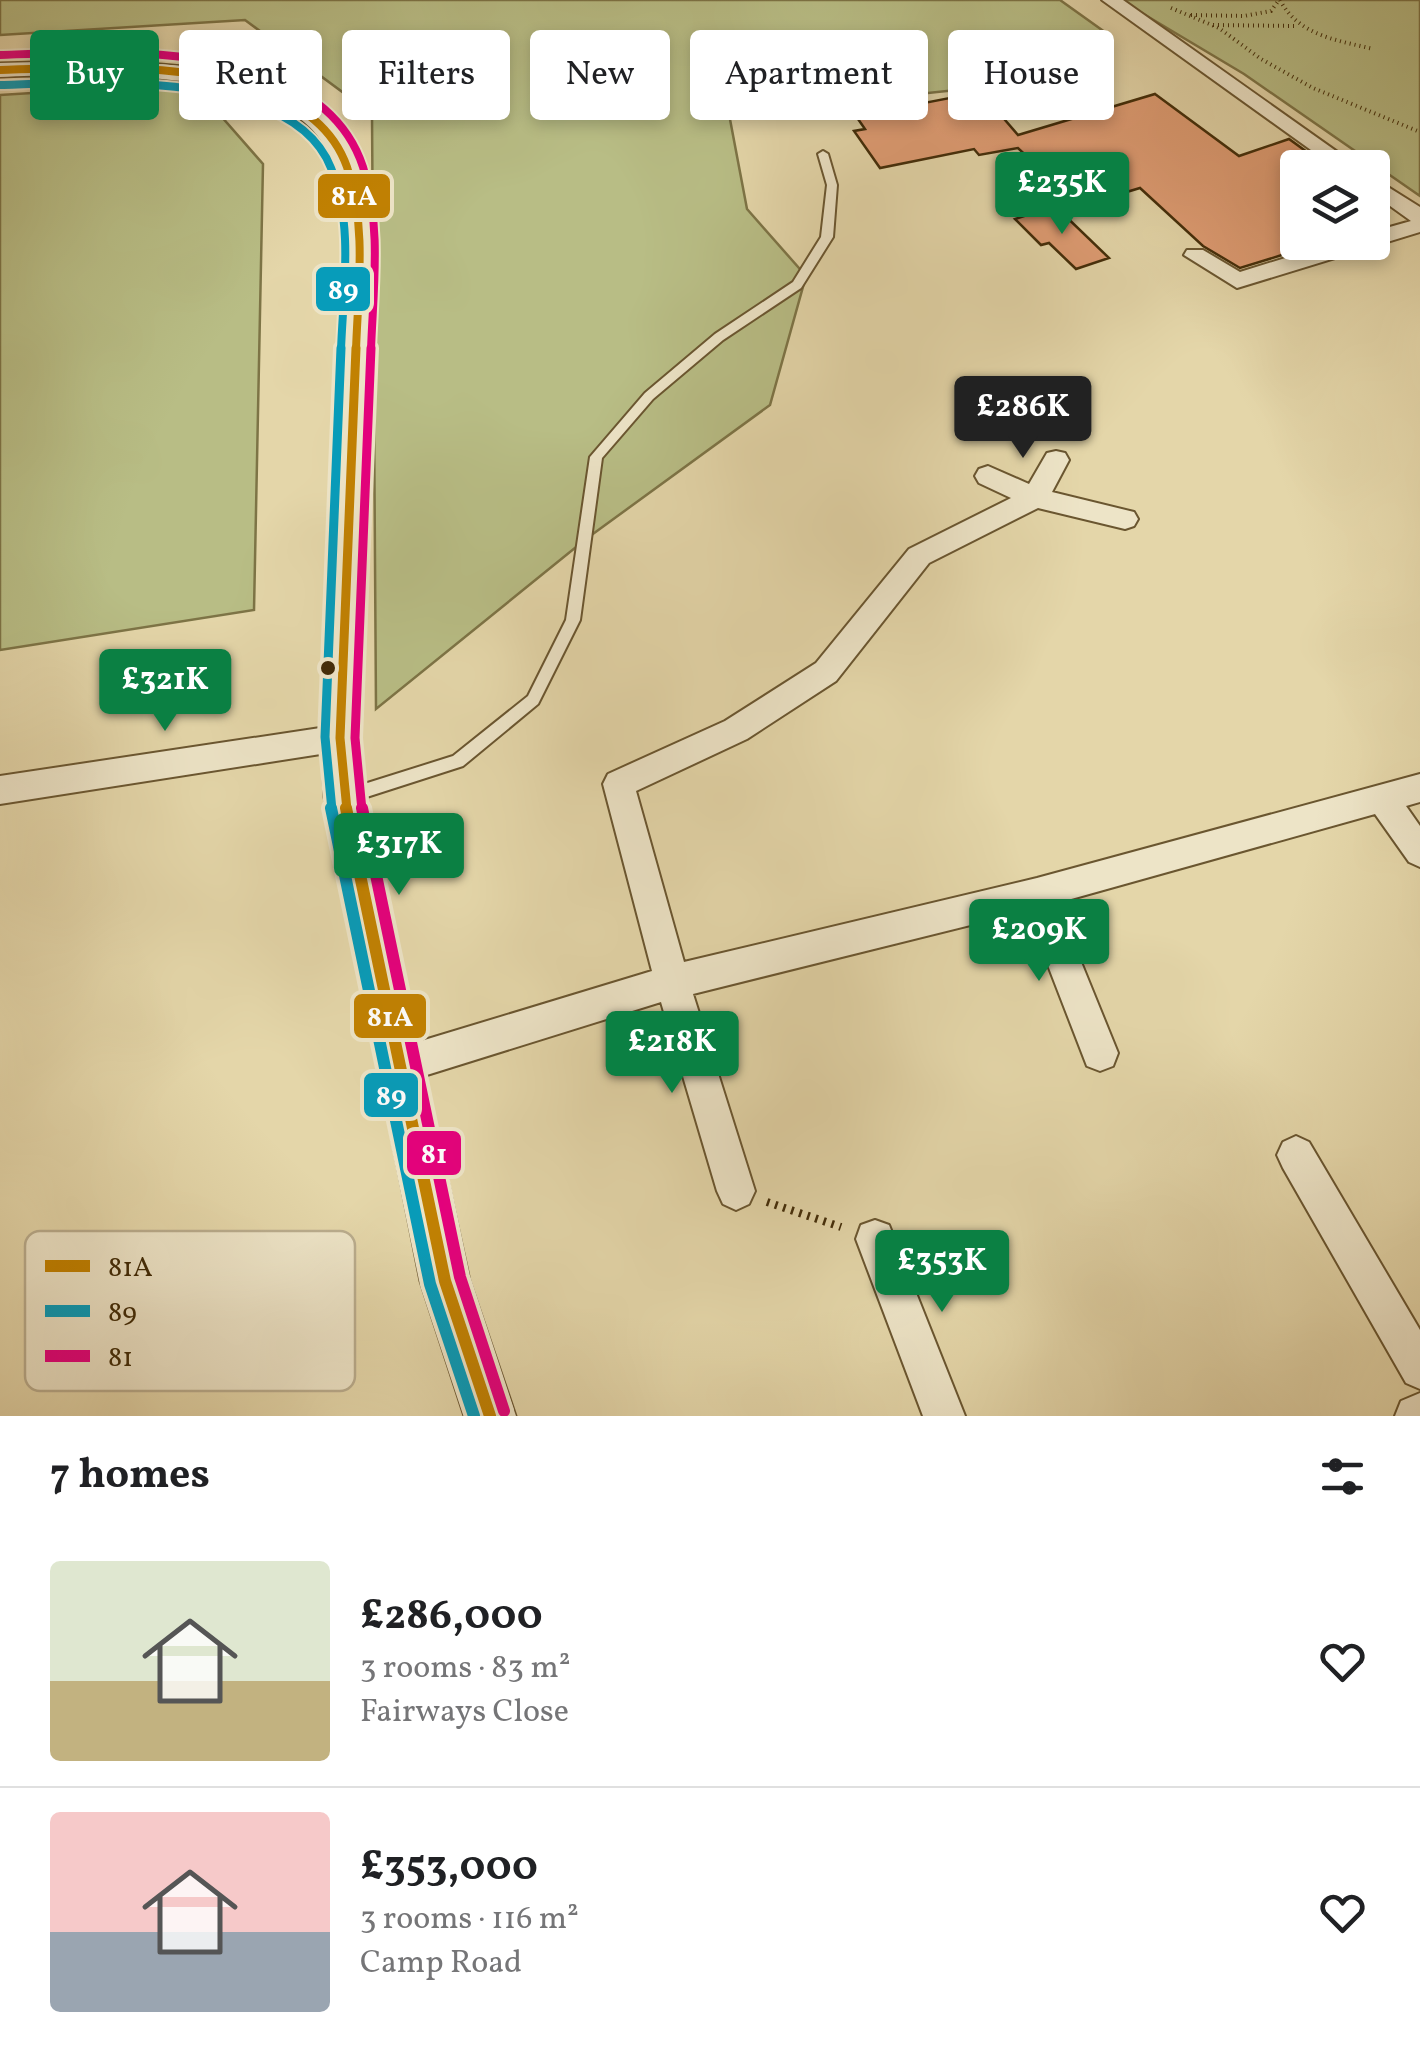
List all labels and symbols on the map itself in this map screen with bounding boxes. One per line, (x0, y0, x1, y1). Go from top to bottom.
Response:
pin: £235K (992, 152, 1132, 237)
line badge: 81A (316, 172, 392, 220)
text: 81A (331, 178, 377, 217)
line badge: 89 (314, 265, 372, 313)
text: 89 (328, 272, 358, 311)
pin: £286K (953, 376, 1093, 461)
pin: £321K (95, 649, 235, 734)
unlabelled marker (318, 658, 338, 678)
pin: £317K (329, 813, 469, 898)
pin: £209K (969, 899, 1109, 984)
line badge: 81A (352, 992, 428, 1040)
text: 81A (367, 999, 413, 1038)
pin: £218K (602, 1011, 742, 1096)
line badge: 89 (362, 1071, 420, 1119)
text: 89 (376, 1078, 406, 1117)
line badge: 81 (405, 1129, 463, 1177)
text: 81 (421, 1136, 447, 1175)
pin: £353K (872, 1230, 1012, 1315)
legend (25, 1231, 355, 1391)
text: 81A (108, 1249, 153, 1288)
text: 89 (108, 1294, 137, 1333)
text: 81 (108, 1339, 133, 1378)

